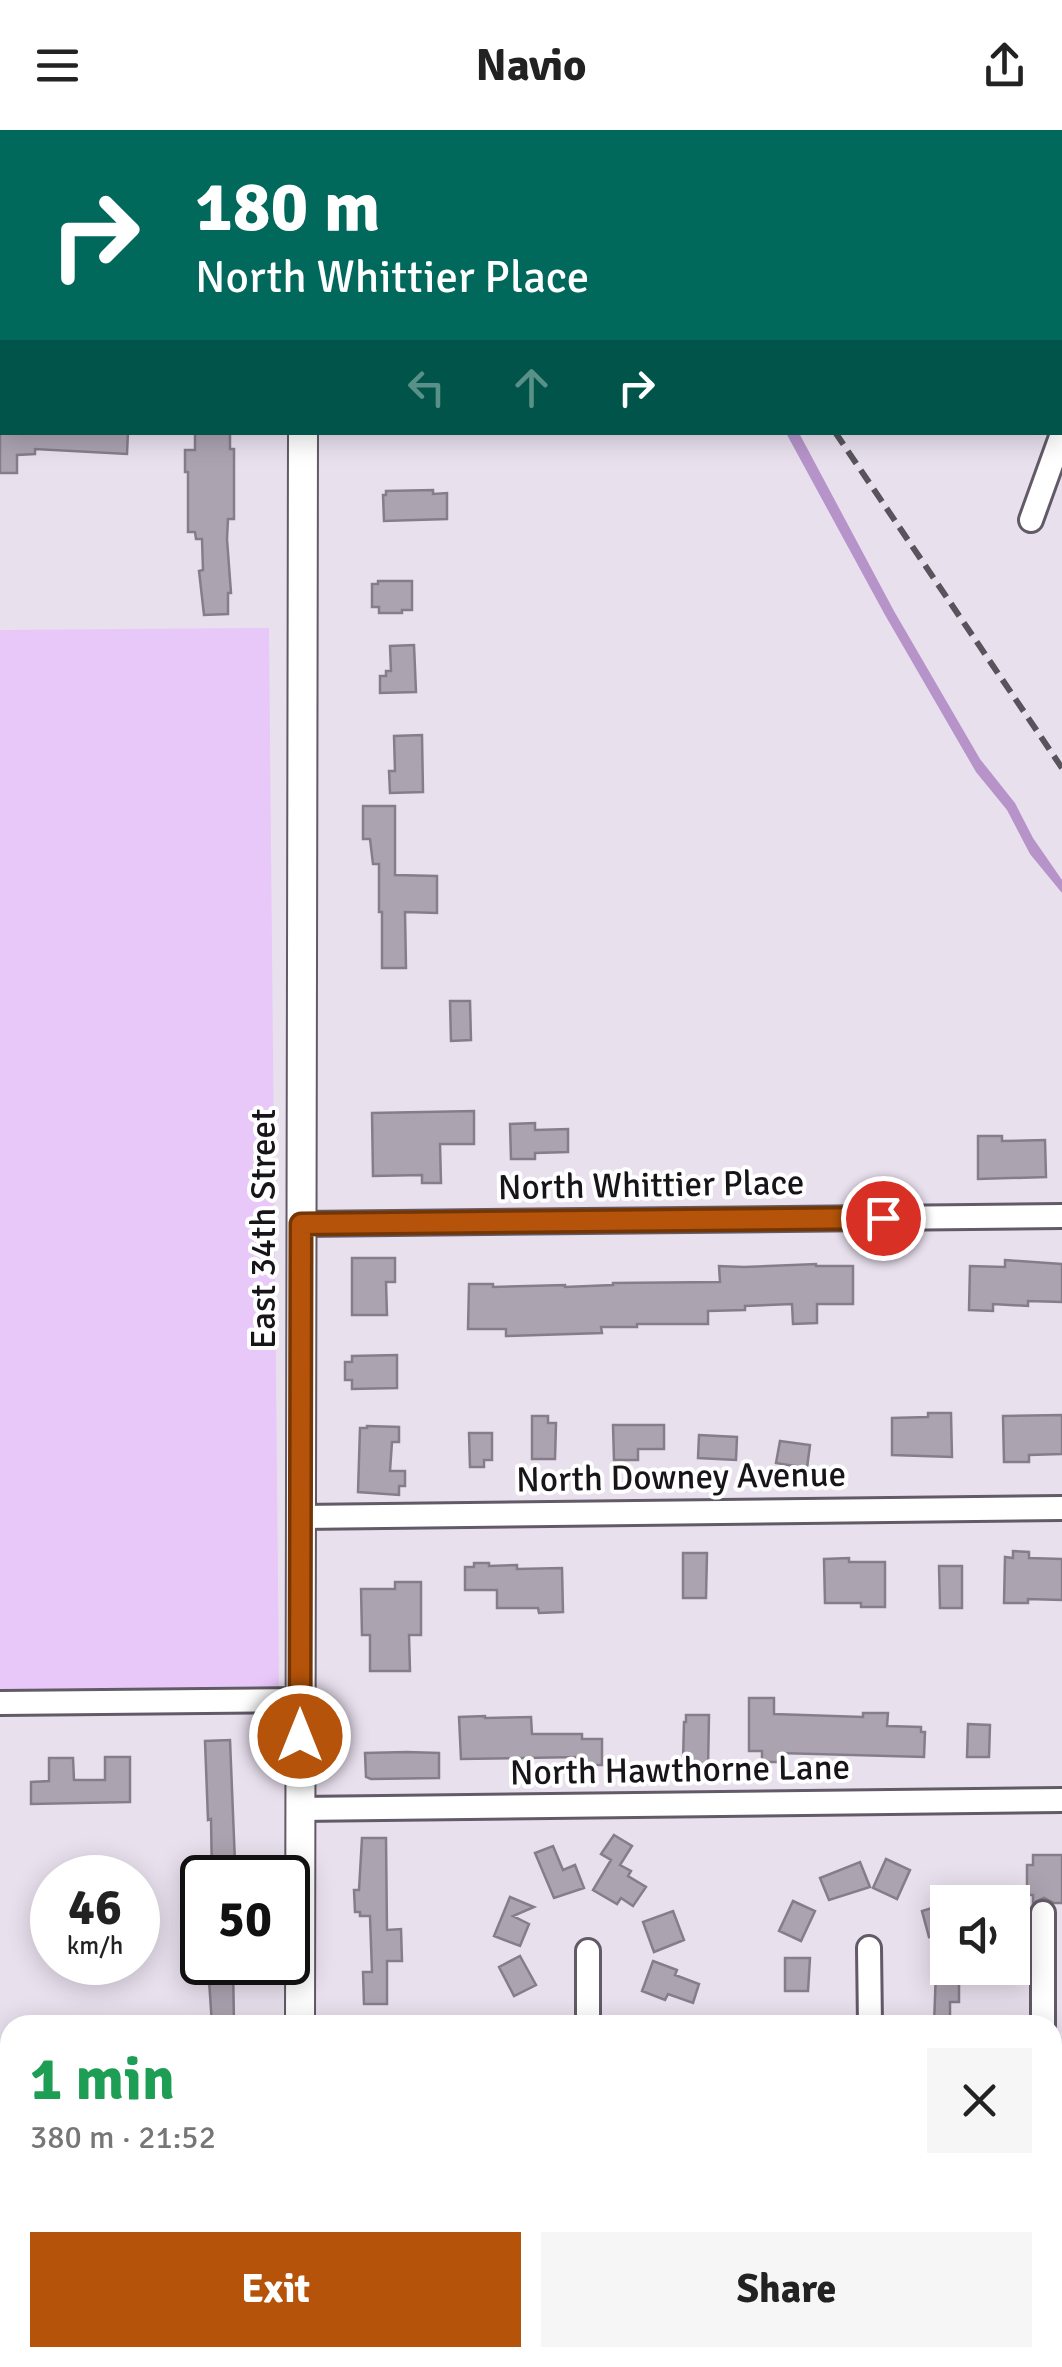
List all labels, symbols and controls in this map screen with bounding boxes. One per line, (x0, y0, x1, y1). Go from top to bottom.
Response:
icon: menu (30, 38, 85, 93)
text: Navio (475, 38, 587, 93)
icon: share (977, 38, 1032, 93)
text: 180 m (195, 164, 380, 250)
icon: right (30, 170, 160, 300)
text: North Whittier Place (195, 250, 589, 305)
icon: left (399, 360, 454, 415)
icon: ahead (504, 360, 559, 415)
icon: right (609, 360, 664, 415)
street label: East 34th Street (242, 1109, 285, 1349)
street label: North Whittier Place (497, 1161, 805, 1209)
pin (841, 1176, 926, 1261)
icon: arrive (856, 1191, 911, 1246)
street label: North Downey Avenue (516, 1453, 846, 1501)
position arrow (248, 1684, 352, 1788)
street label: North Hawthorne Lane (509, 1746, 851, 1794)
speed limit sign: 50 (180, 1855, 310, 1985)
text: 46 (68, 1877, 122, 1939)
map controls (930, 1885, 1030, 1985)
button: sound (930, 1885, 1030, 1985)
text: km/h (67, 1930, 123, 1961)
text: 1 min (30, 2043, 175, 2117)
button: close (927, 2048, 1032, 2153)
text: 380 m · 21:52 (30, 2118, 216, 2157)
button: Exit (30, 2232, 521, 2347)
button: Share (541, 2232, 1032, 2347)

